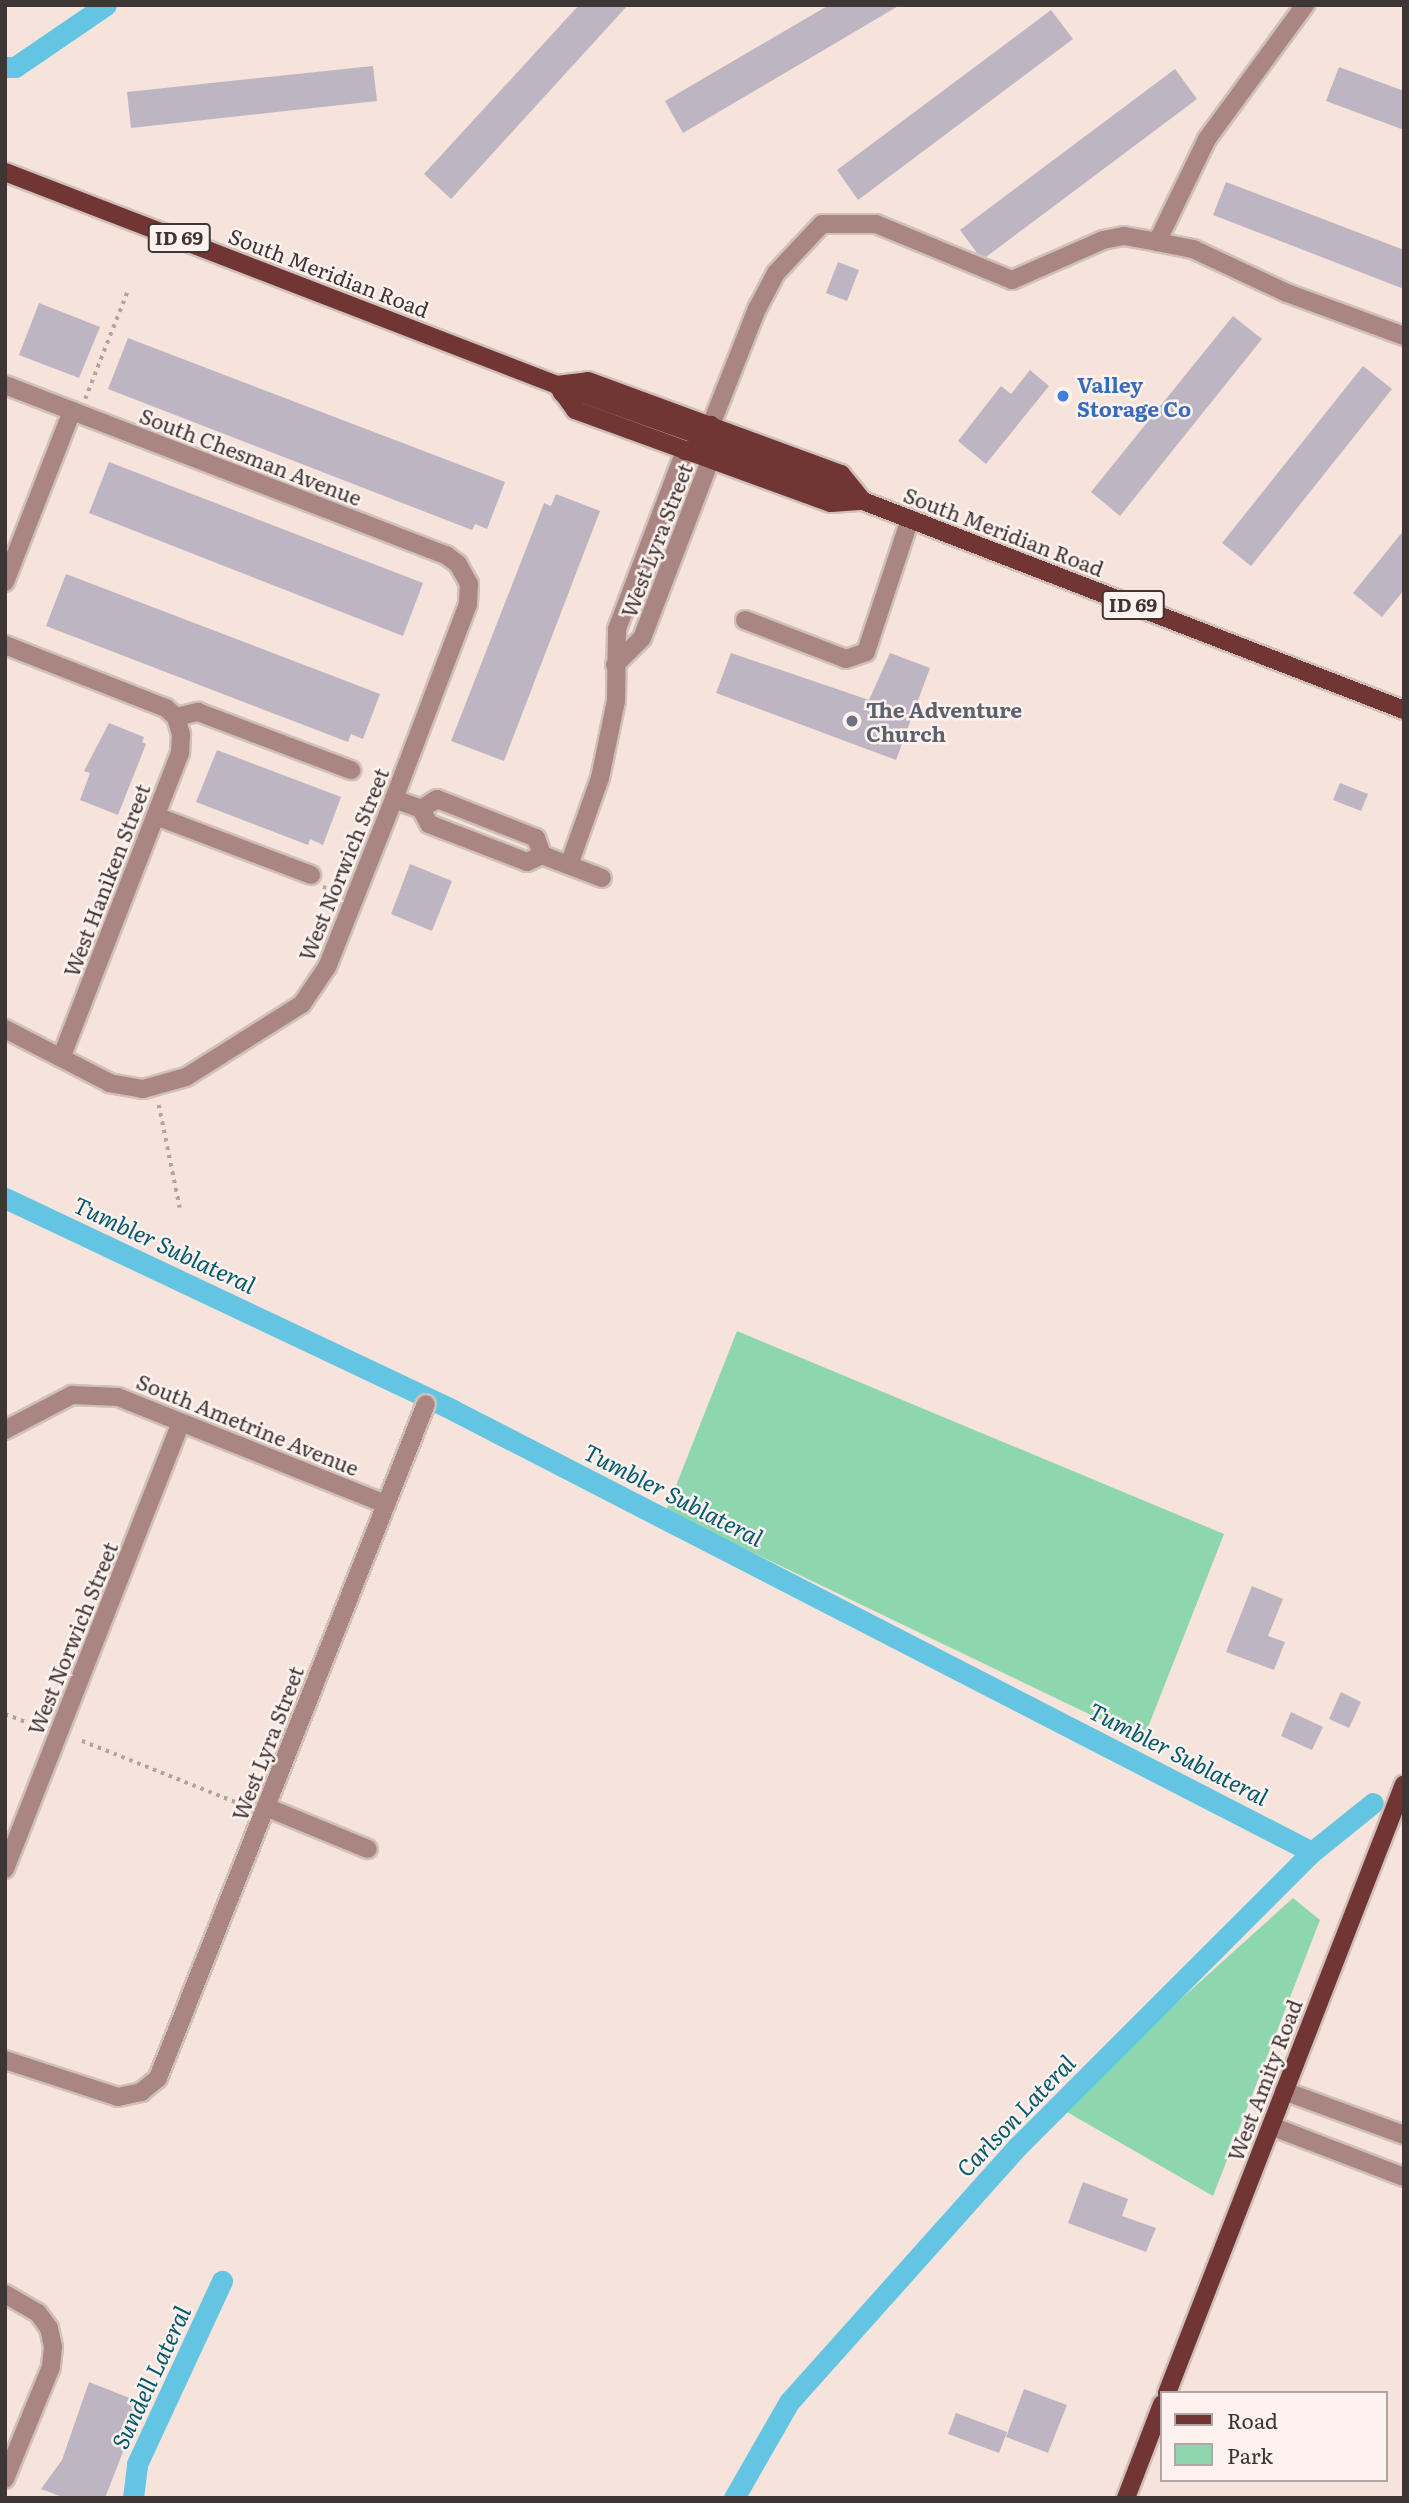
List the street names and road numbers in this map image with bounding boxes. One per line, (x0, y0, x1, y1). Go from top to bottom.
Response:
road number: ID 69 (148, 222, 210, 254)
street label: South Meridian Road (225, 222, 433, 322)
street label: South Chesman Avenue (136, 402, 366, 510)
street label: West Lyra Street (615, 459, 697, 621)
street label: South Meridian Road (900, 481, 1108, 581)
road number: ID 69 (1102, 590, 1164, 620)
street label: West Norwich Street (293, 764, 393, 964)
street label: West Haniken Street (58, 780, 154, 980)
street label: South Ametrine Avenue (133, 1368, 363, 1480)
street label: West Norwich Street (22, 1538, 122, 1738)
street label: West Lyra Street (226, 1662, 308, 1824)
street label: West Amity Road (1222, 1996, 1306, 2164)

